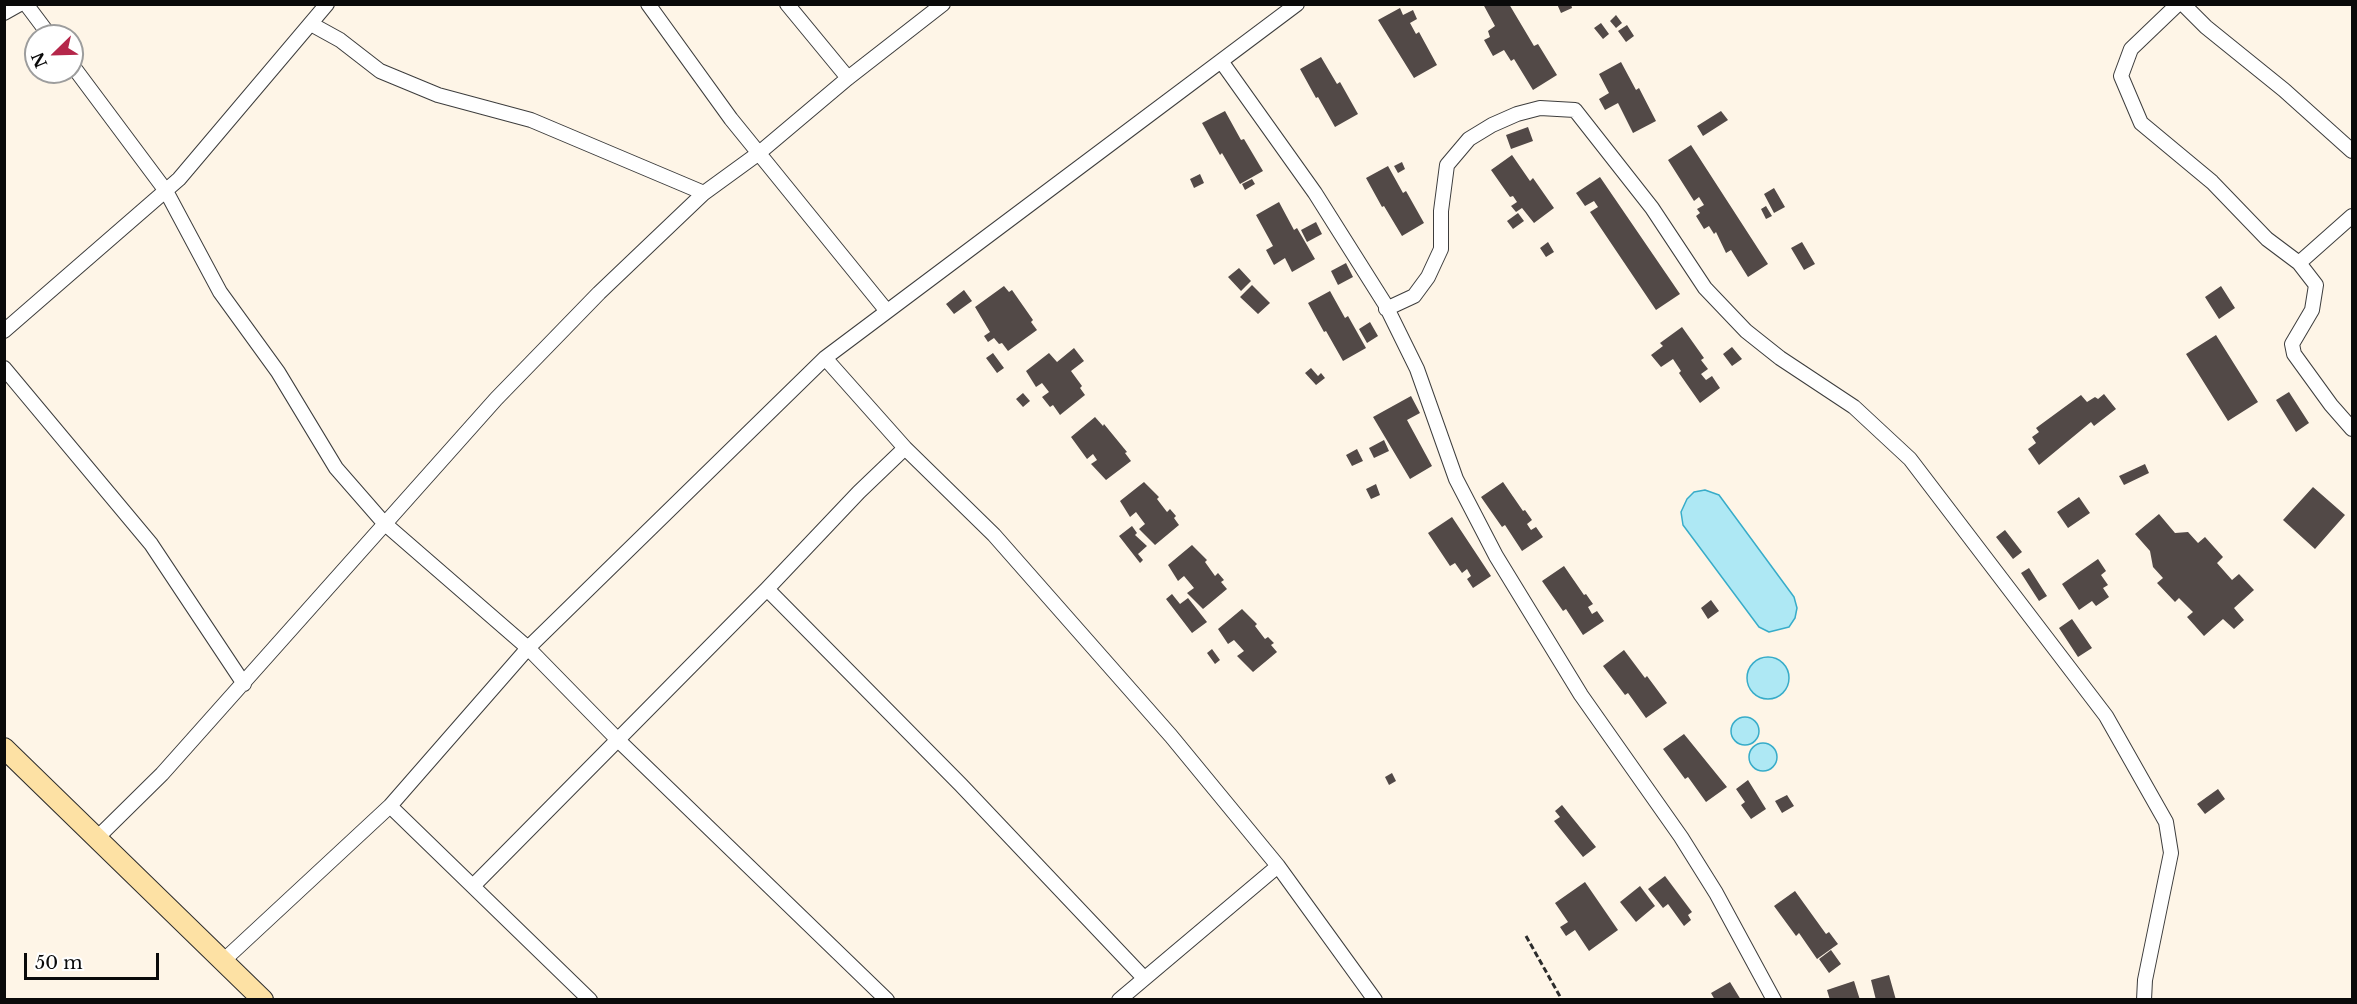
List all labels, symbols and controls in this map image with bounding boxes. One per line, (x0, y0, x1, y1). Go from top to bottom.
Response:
north arrow (24, 24, 84, 84)
text: N (27, 49, 51, 71)
scale bar (27, 941, 162, 979)
text: 50 m (35, 952, 83, 974)

